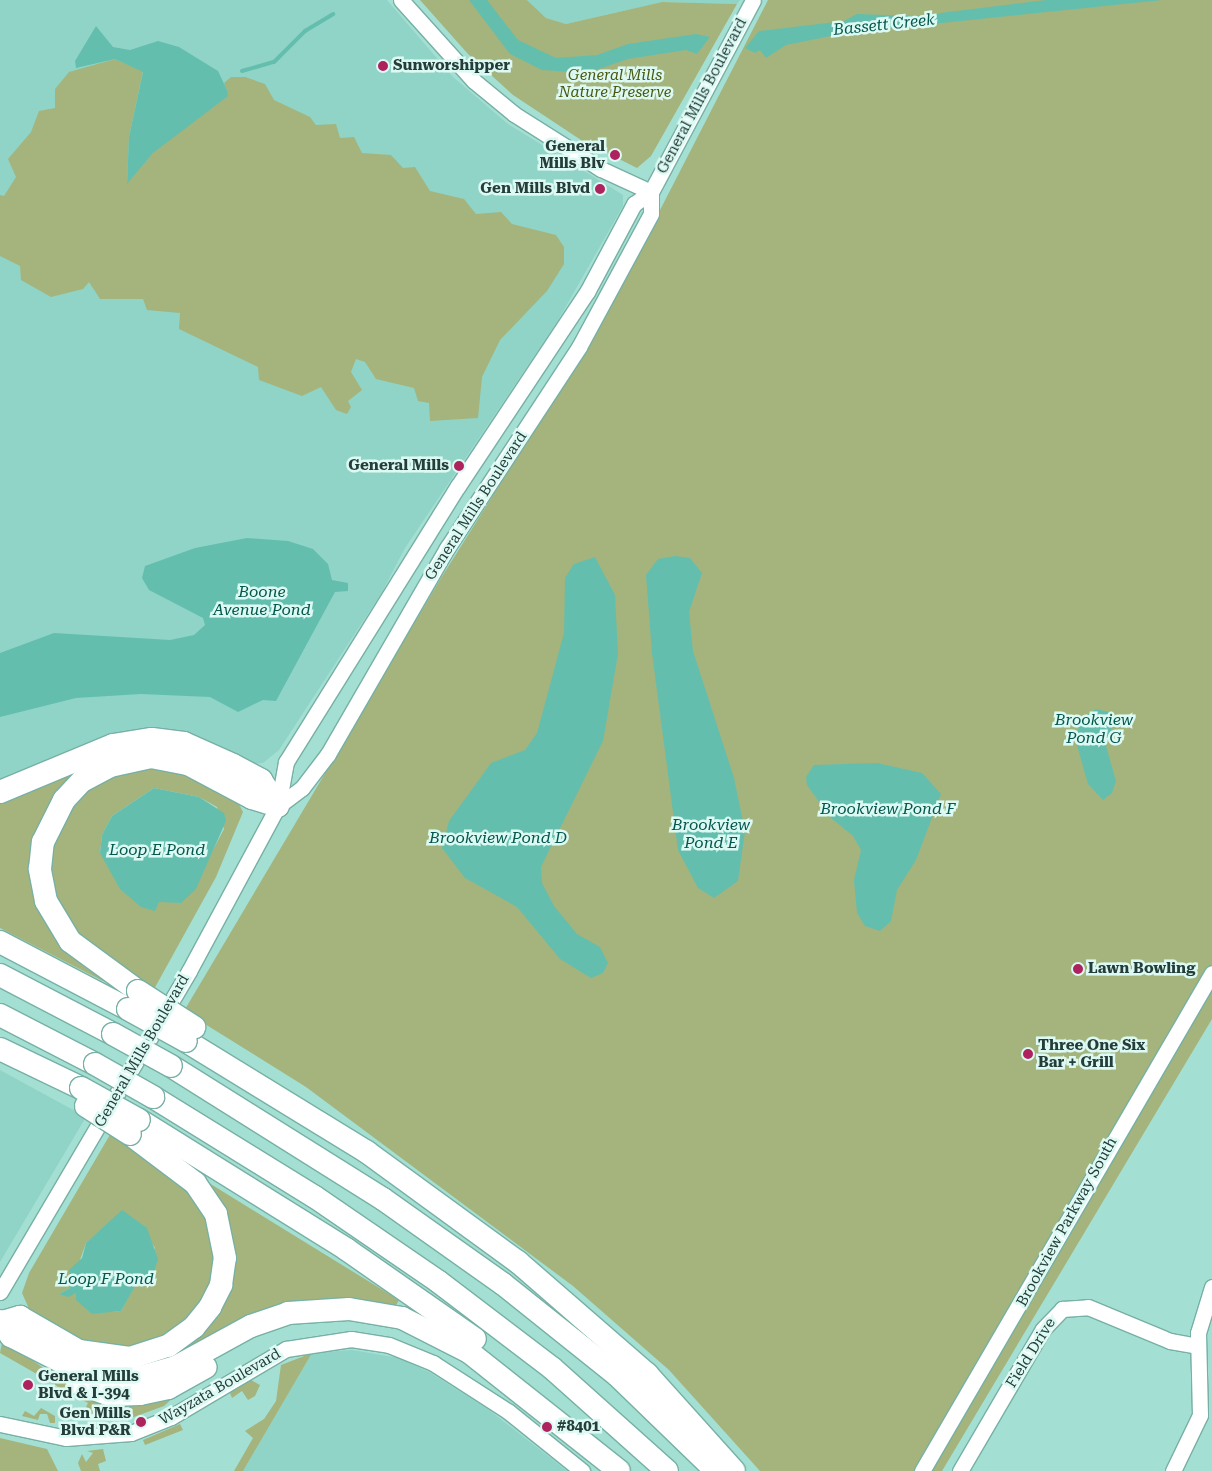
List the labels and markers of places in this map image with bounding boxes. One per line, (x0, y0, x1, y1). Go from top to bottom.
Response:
place label: Sunworshipper (393, 57, 510, 75)
marker: Sunworshipper (377, 60, 389, 72)
place label: General Mills Blv (539, 137, 605, 172)
marker: General Mills Blv (609, 149, 621, 161)
place label: Gen Mills Blvd (480, 180, 590, 198)
marker: Gen Mills Blvd (594, 183, 606, 195)
place label: General Mills (348, 457, 449, 475)
marker: General Mills (453, 460, 465, 472)
place label: Lawn Bowling (1088, 960, 1195, 978)
marker: Lawn Bowling (1072, 963, 1084, 975)
place label: Three One Six Bar + Grill (1038, 1036, 1145, 1071)
marker: Three One Six Bar + Grill (1022, 1048, 1034, 1060)
place label: General Mills Blvd & I-394 (38, 1367, 139, 1402)
marker: General Mills Blvd & I-394 (22, 1379, 34, 1391)
place label: Gen Mills Blvd P&R (59, 1404, 131, 1439)
marker: Gen Mills Blvd P&R (135, 1416, 147, 1428)
place label: #8401 (557, 1418, 600, 1436)
marker: #8401 (541, 1421, 553, 1433)

